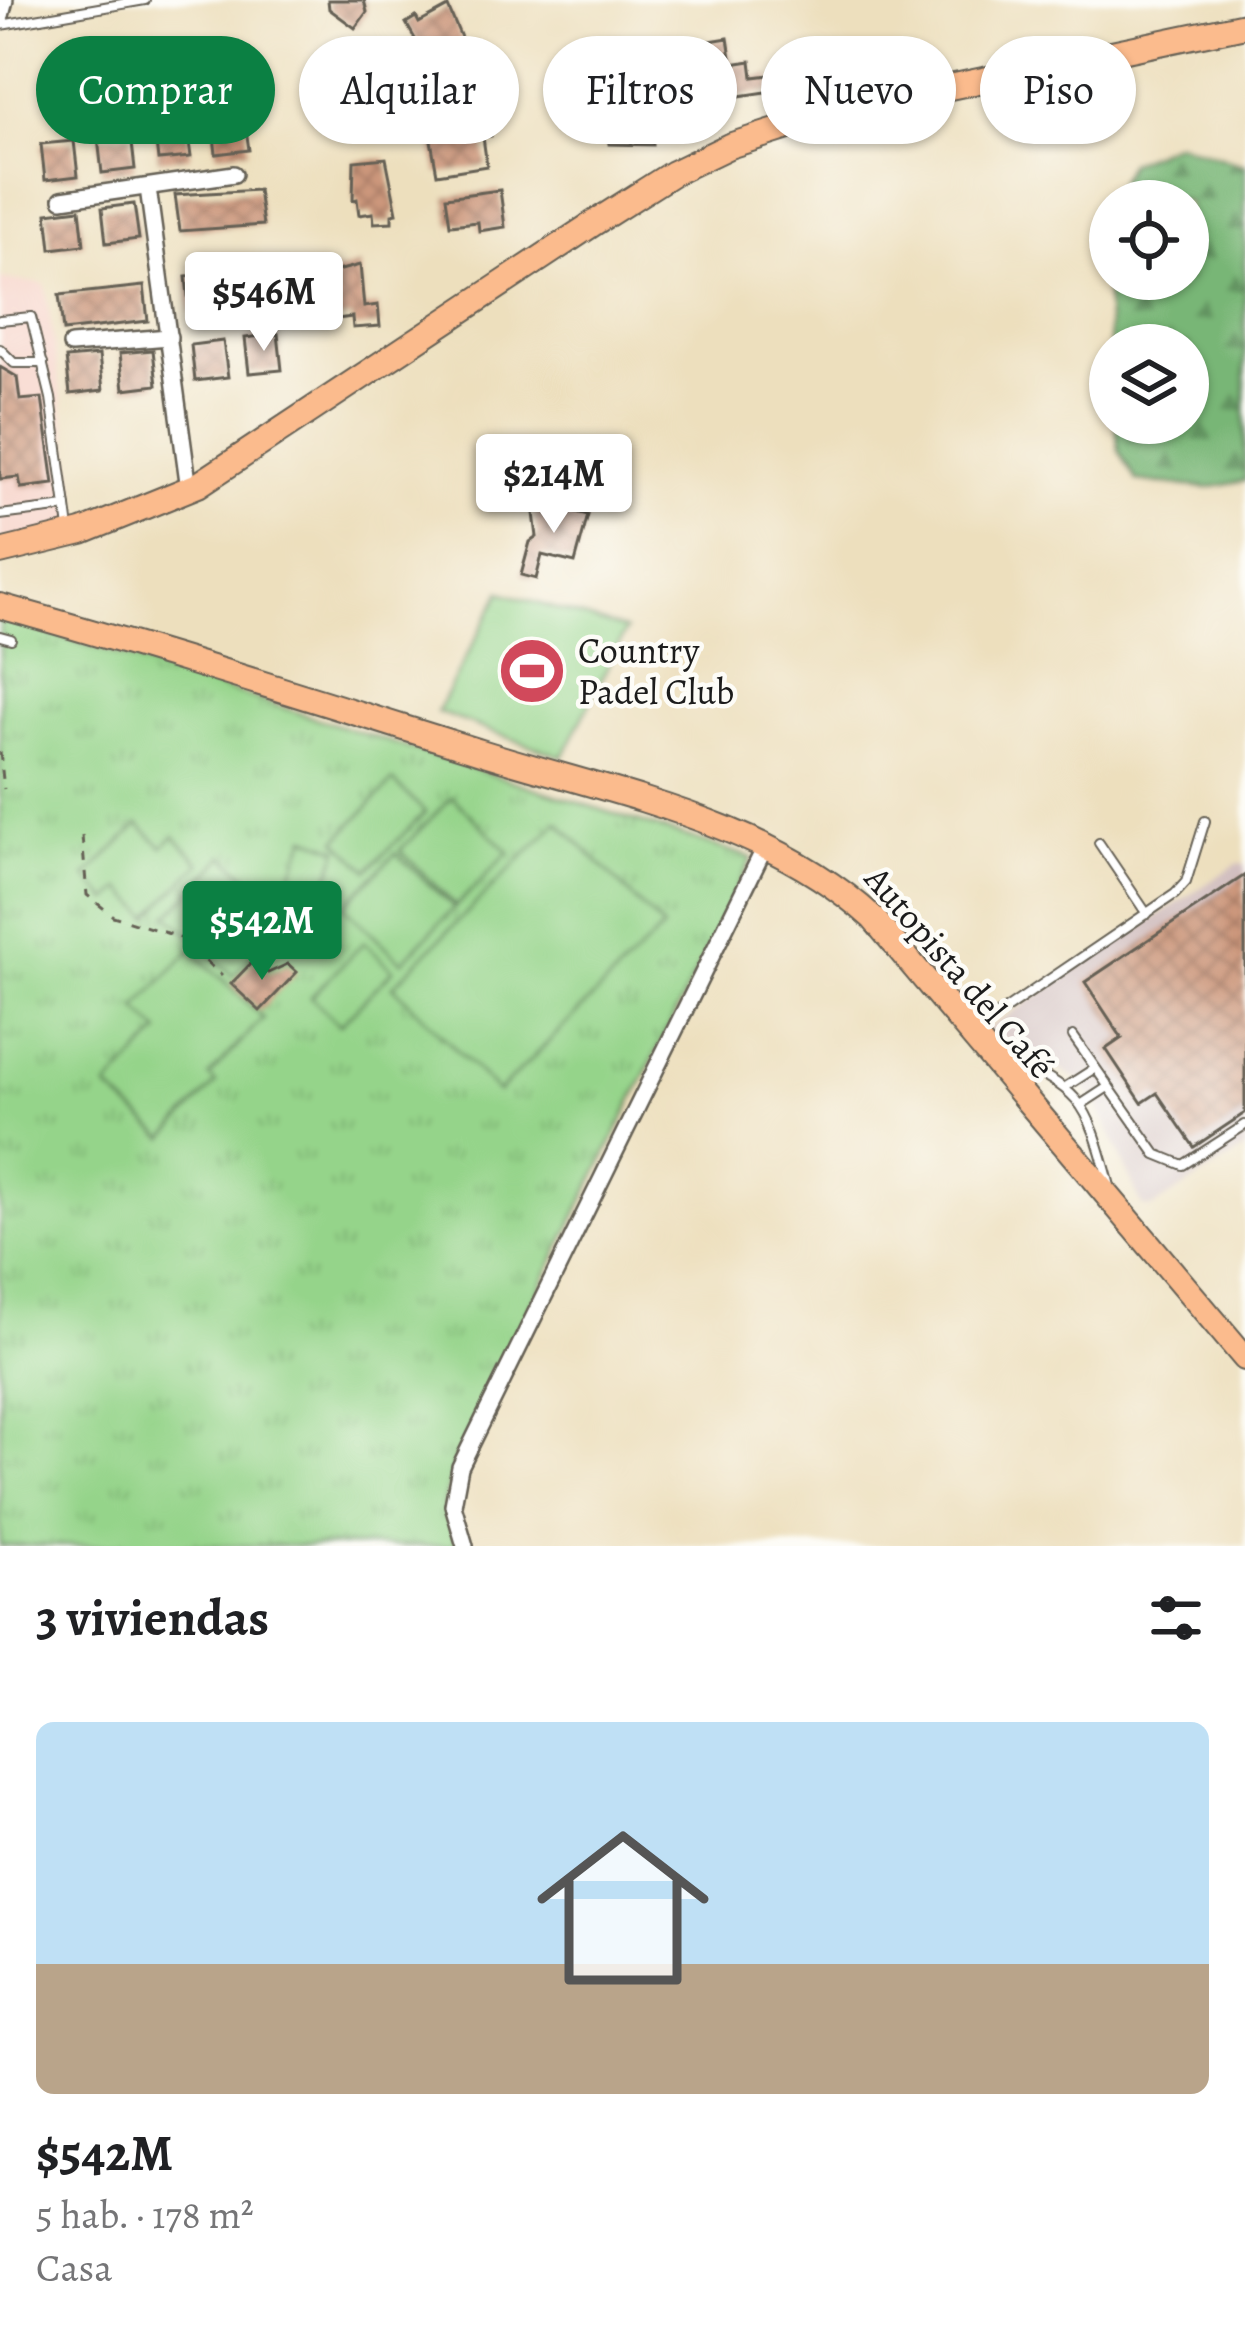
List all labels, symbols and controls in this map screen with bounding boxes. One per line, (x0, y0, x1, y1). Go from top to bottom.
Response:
chip: Comprar (36, 36, 275, 144)
chip: Alquilar (299, 36, 519, 144)
chip: Filtros (543, 36, 737, 144)
chip: Nuevo (761, 36, 956, 144)
chip: Piso (980, 36, 1136, 144)
map controls (1089, 180, 1209, 444)
button: locate (1089, 180, 1209, 300)
pin: $546M (180, 252, 348, 354)
text: $546M (212, 264, 316, 317)
button: layers (1089, 324, 1209, 444)
pin: $214M (470, 434, 638, 536)
text: $214M (503, 446, 605, 499)
place label: Country Padel Club (578, 626, 734, 716)
sports icon: Country Padel Club (497, 636, 567, 706)
street label: Autopista del Café (853, 854, 1066, 1089)
pin: $542M (178, 881, 346, 983)
text: $542M (210, 893, 314, 946)
text: 3 viviendas (36, 1583, 269, 1653)
icon: filters (1143, 1585, 1209, 1651)
icon: home (515, 1800, 731, 2016)
text: $542M (36, 2118, 173, 2188)
text: 5 hab. · 178 m² (36, 2188, 254, 2241)
text: Casa (36, 2241, 112, 2294)

